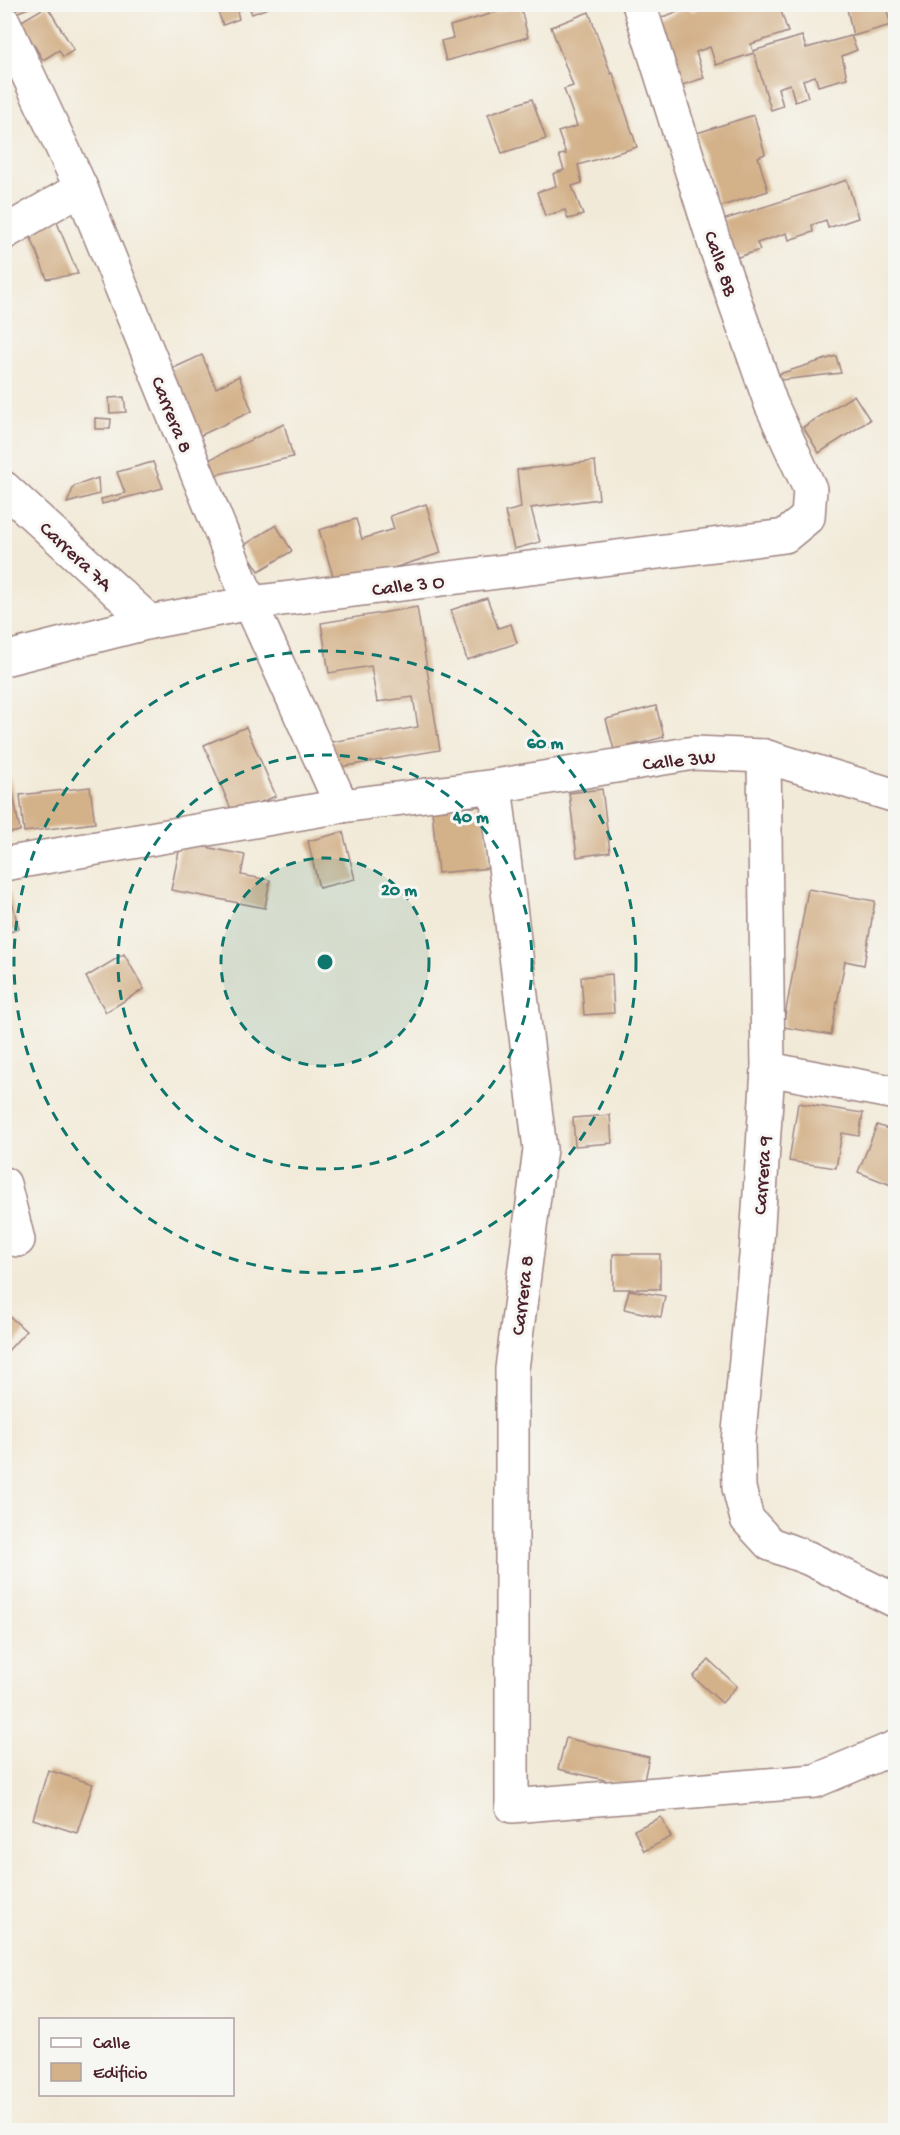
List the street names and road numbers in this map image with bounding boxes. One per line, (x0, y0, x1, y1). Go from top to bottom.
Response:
street label: Calle 8B (697, 229, 741, 300)
street label: Carrera 8 (144, 374, 195, 457)
street label: Carrera 7A (33, 518, 117, 598)
street label: Calle 3 O (371, 572, 446, 603)
street label: Calle 3W (642, 747, 717, 778)
street label: Carrera 9 (750, 1135, 779, 1216)
street label: Carrera 8 (508, 1254, 541, 1337)

